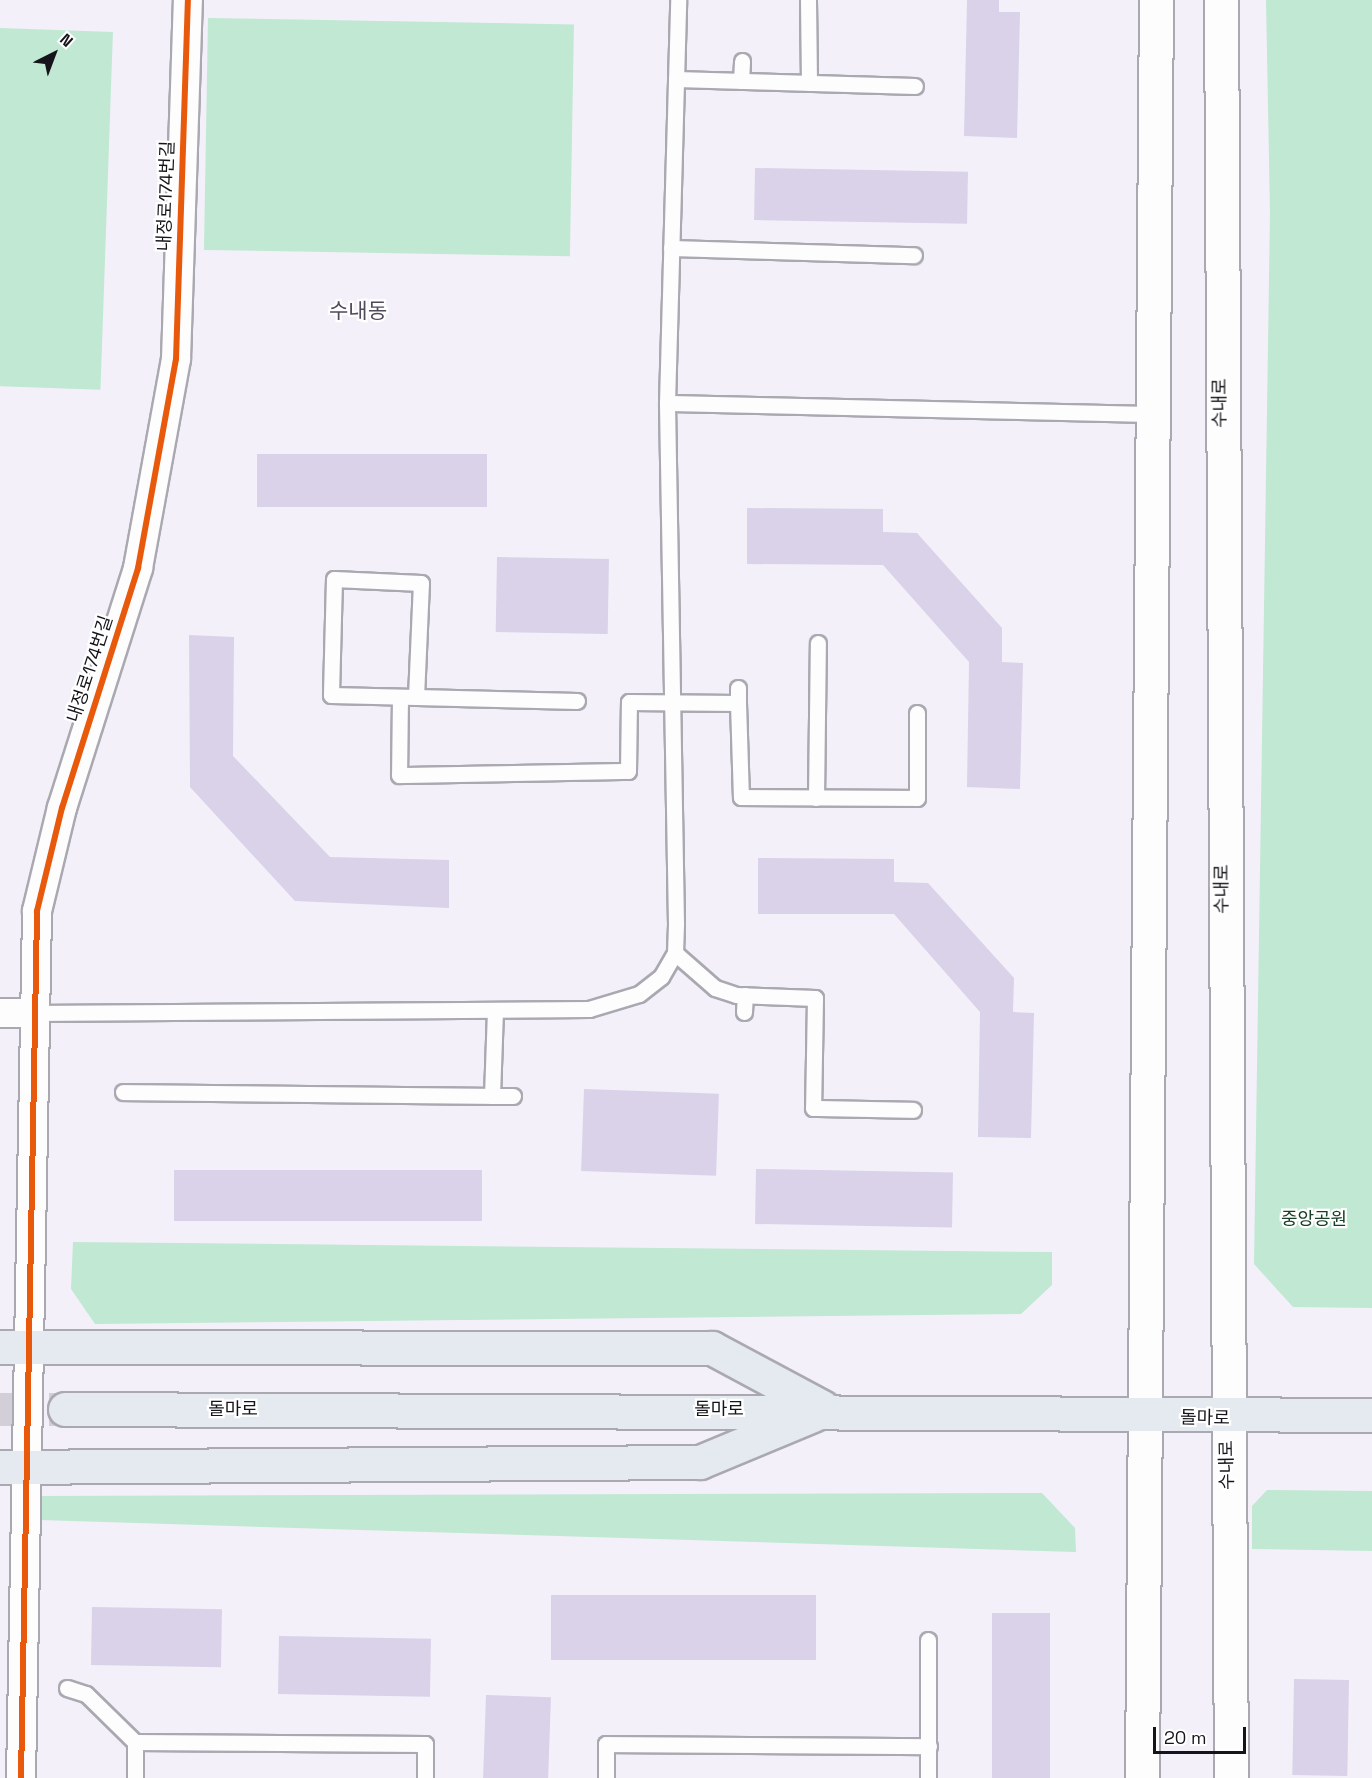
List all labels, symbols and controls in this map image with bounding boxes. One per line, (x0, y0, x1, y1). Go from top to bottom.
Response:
north arrow (24, 24, 84, 84)
text: N (55, 29, 77, 52)
street label: 내정로174번길 (153, 140, 179, 252)
district label: 수내동 (329, 298, 387, 324)
street label: 수내로 (1209, 378, 1231, 428)
street label: 내정로174번길 (63, 613, 117, 725)
street label: 수내로 (1211, 864, 1233, 914)
park label: 중앙공원 (1281, 1208, 1347, 1230)
street label: 돌마로 (208, 1398, 258, 1420)
street label: 돌마로 (694, 1398, 744, 1420)
street label: 돌마로 (1180, 1407, 1230, 1429)
street label: 수내로 (1216, 1440, 1238, 1490)
scale bar (1156, 1715, 1249, 1753)
text: 20 m (1164, 1726, 1207, 1749)

